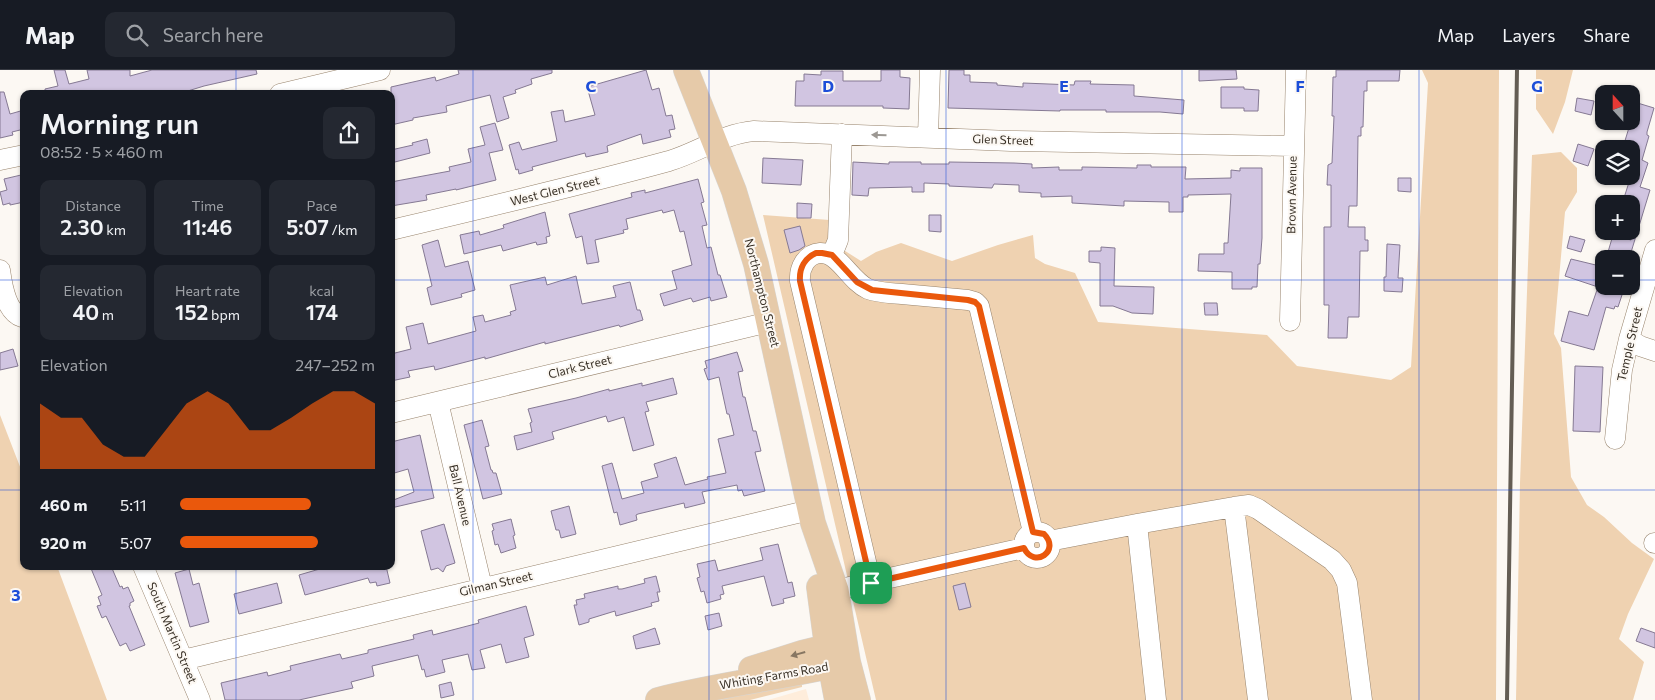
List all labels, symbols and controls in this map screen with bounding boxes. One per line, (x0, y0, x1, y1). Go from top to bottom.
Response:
search box (105, 12, 455, 57)
text: Map (25, 20, 75, 49)
icon: search (123, 21, 151, 49)
text: Search here (163, 23, 263, 46)
text: Map (1437, 24, 1474, 46)
text: Layers (1502, 24, 1555, 46)
text: Share (1583, 24, 1630, 46)
text: C (586, 76, 597, 95)
text: D (822, 76, 834, 95)
text: E (1059, 76, 1069, 95)
text: F (1295, 76, 1305, 95)
text: G (1531, 76, 1543, 95)
north arrow (1595, 85, 1640, 130)
map controls (1595, 85, 1640, 295)
text: Morning run (40, 106, 199, 140)
button: share (323, 107, 375, 159)
one-way arrow (871, 131, 887, 139)
street label: Glen Street (972, 131, 1034, 147)
button: layers (1595, 140, 1640, 185)
text: 08:52 · 5 × 460 m (40, 142, 163, 161)
street label: Brown Avenue (1283, 156, 1299, 234)
street label: West Glen Street (509, 172, 601, 208)
button: + (1595, 195, 1640, 240)
text: Distance (65, 197, 121, 214)
text: Time (191, 197, 224, 214)
text: Pace (307, 197, 337, 214)
text: 2.30 (60, 214, 104, 239)
text: 11:46 (183, 214, 232, 239)
text: 5:07 (286, 214, 329, 239)
text: km (104, 221, 126, 238)
text: /km (329, 221, 358, 238)
street label: Northampton Street (743, 237, 783, 349)
button: − (1595, 250, 1640, 295)
text: Elevation (64, 282, 123, 299)
text: Heart rate (175, 282, 240, 299)
text: kcal (309, 282, 334, 299)
text: 40 (72, 299, 99, 324)
text: 152 (175, 299, 208, 324)
text: 174 (306, 299, 338, 324)
street label: Temple Street (1614, 305, 1644, 383)
text: m (99, 306, 114, 323)
text: bpm (208, 306, 240, 323)
street label: Clark Street (546, 351, 613, 381)
text: Elevation (40, 355, 108, 374)
text: 247–252 m (295, 355, 375, 374)
street label: Ball Avenue (447, 463, 475, 527)
text: 460 m (40, 495, 87, 514)
text: 5:11 (120, 495, 147, 514)
text: 920 m (40, 533, 86, 552)
text: 5:07 (120, 533, 152, 552)
pin (850, 562, 892, 604)
street label: Gilman Street (458, 568, 534, 598)
icon: arrive (857, 569, 885, 597)
street label: South Martin Street (145, 580, 201, 685)
text: 3 (11, 585, 21, 604)
one-way arrow (790, 651, 805, 659)
street label: Whiting Farms Road (719, 659, 829, 691)

